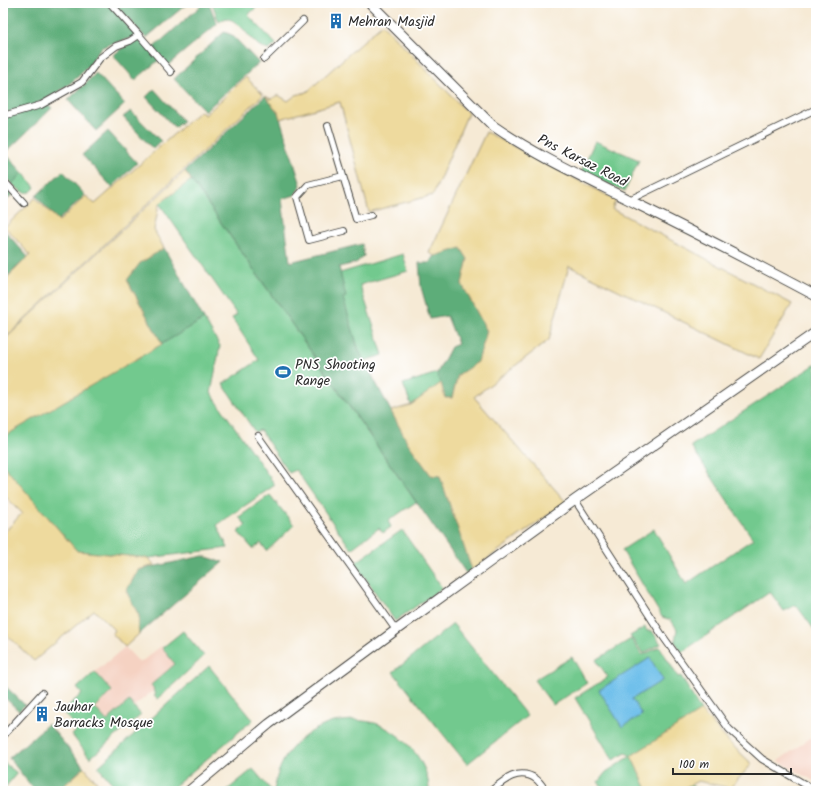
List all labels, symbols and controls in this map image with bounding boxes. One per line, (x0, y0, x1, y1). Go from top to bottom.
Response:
place label: Mehran Masjid (348, 11, 436, 33)
building icon: Mehran Masjid (327, 12, 345, 30)
street label: Pns Karsaz Road (534, 129, 632, 194)
place label: PNS Shooting Range (295, 354, 376, 392)
sports icon: PNS Shooting Range (274, 363, 292, 381)
place label: Jauhar Barracks Mosque (54, 696, 153, 734)
building icon: Jauhar Barracks Mosque (33, 705, 51, 723)
scale bar (673, 750, 791, 776)
text: 100 m (679, 755, 710, 774)

